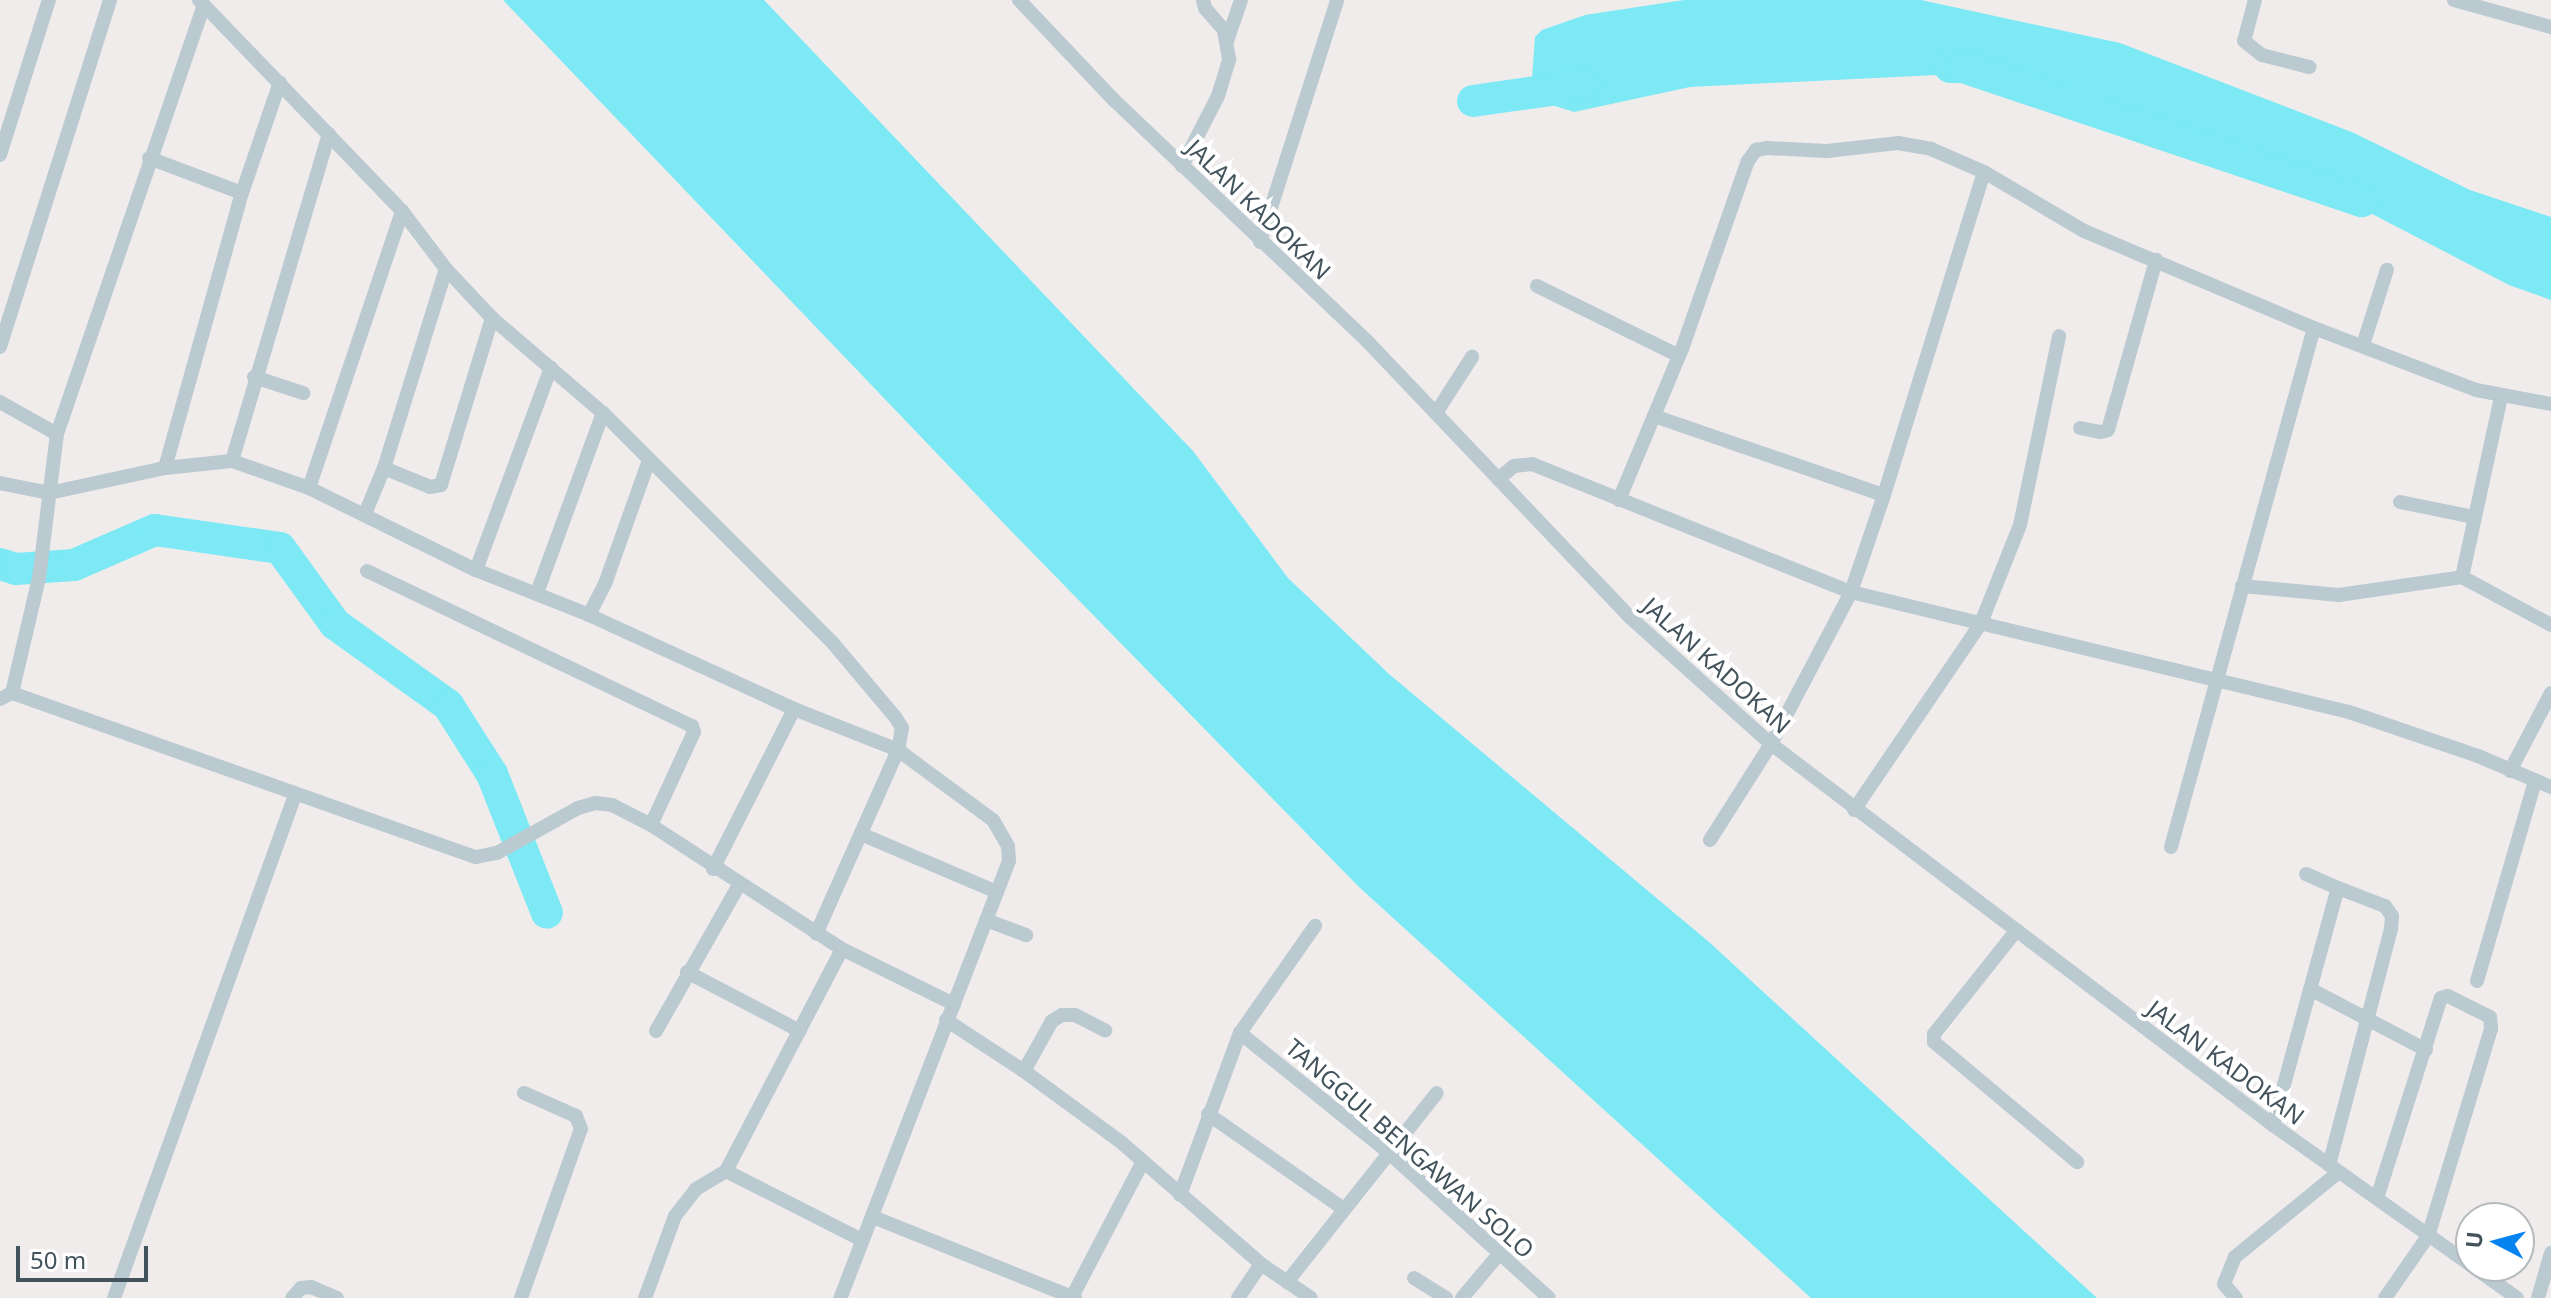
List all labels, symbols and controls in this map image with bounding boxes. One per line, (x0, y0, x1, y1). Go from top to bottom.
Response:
street label: JALAN KADOKAN (1181, 133, 1337, 285)
street label: JALAN KADOKAN (1637, 591, 1797, 739)
street label: JALAN KADOKAN (2142, 994, 2310, 1130)
street label: TANGGUL BENGAWAN SOLO (1280, 1032, 1540, 1264)
north arrow (2455, 1202, 2535, 1282)
scale bar (20, 1230, 152, 1280)
text: U (2457, 1230, 2489, 1250)
text: 50 m (30, 1243, 86, 1276)

